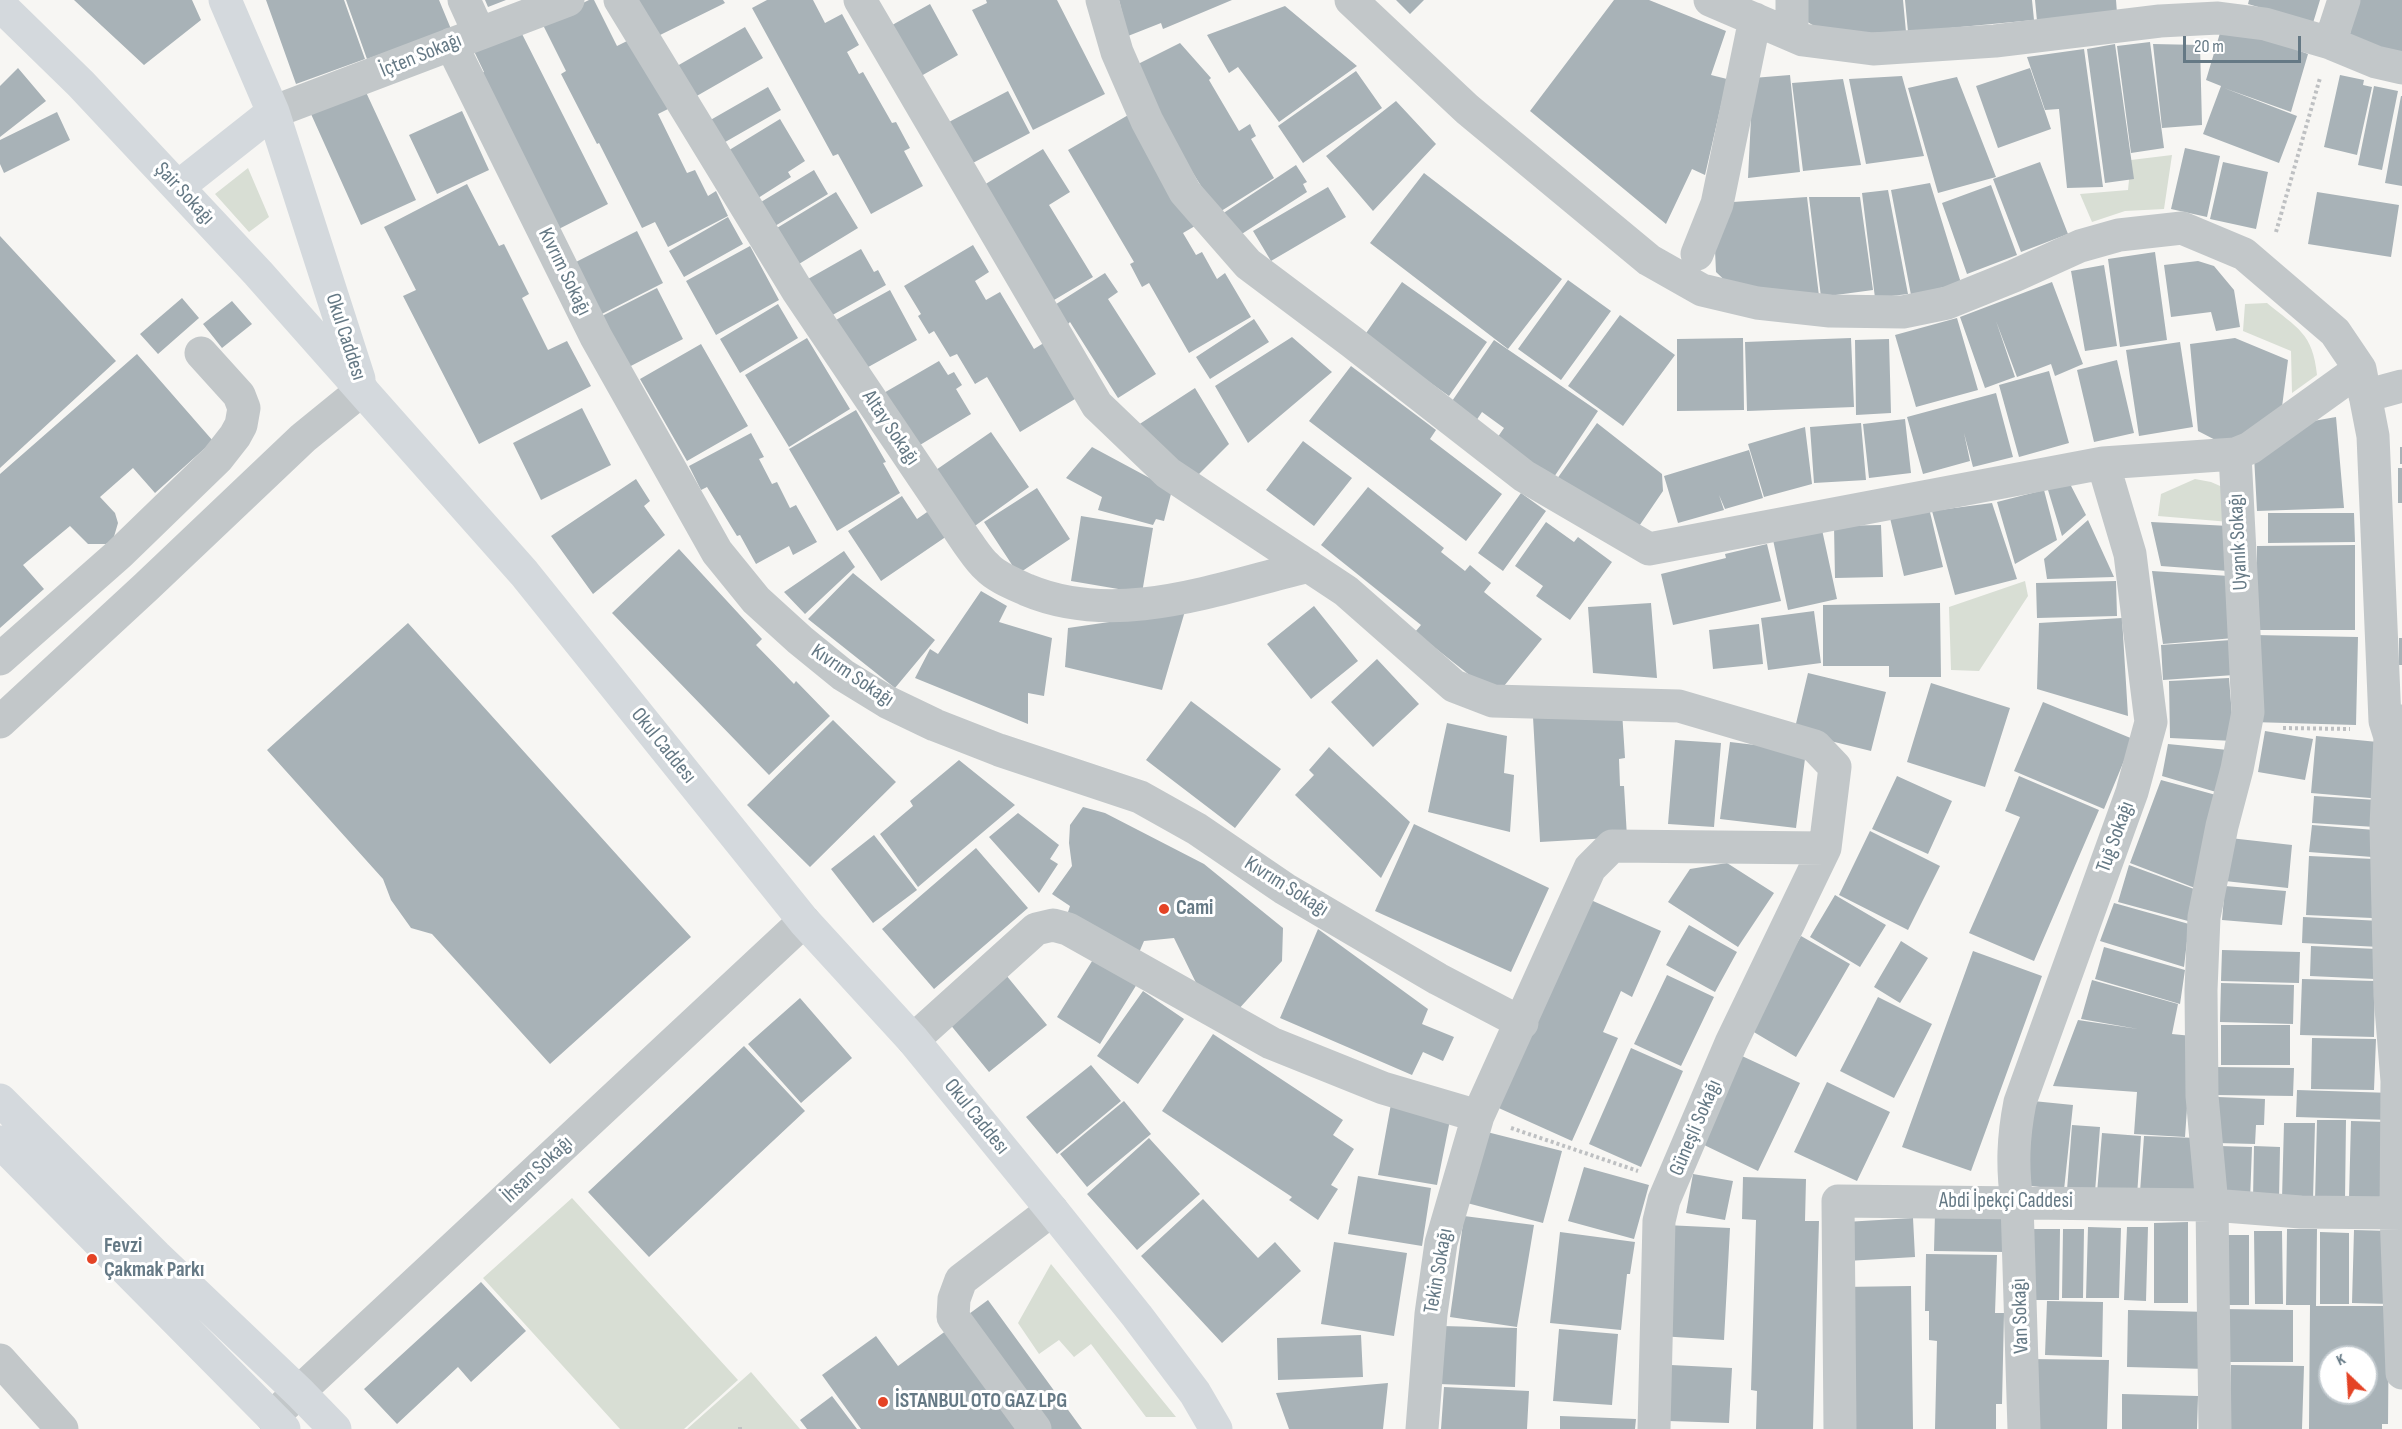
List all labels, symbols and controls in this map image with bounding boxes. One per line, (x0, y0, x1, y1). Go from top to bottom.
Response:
scale bar (2186, 24, 2304, 62)
street label: İçten Sokağı (377, 28, 465, 84)
text: 20 m (2194, 36, 2224, 57)
street label: Şair Sokağı (149, 157, 219, 231)
street label: Kıvrım Sokağı (532, 224, 596, 320)
street label: Okul Caddesı (319, 290, 371, 384)
street label: Altay Sokağı (856, 386, 924, 470)
street label: Uyanık Sokağı (2224, 493, 2254, 591)
street label: Kıvrım Sokağı (806, 639, 898, 713)
street label: Okul Caddesı (625, 703, 701, 789)
street label: Tuğ Sokağı (2092, 798, 2140, 876)
street label: Kıvrım Sokağı (1239, 851, 1333, 923)
place label: Cami (1176, 896, 1213, 922)
marker: Cami (1157, 902, 1171, 916)
street label: Okul Caddesı (938, 1074, 1014, 1160)
street label: Güneşli Sokağı (1664, 1076, 1728, 1180)
street label: İhsan Sokağı (498, 1131, 578, 1209)
street label: Abdi İpekçi Caddesi (1939, 1189, 2073, 1215)
street label: Tekin Sokağı (1419, 1226, 1459, 1316)
place label: Fevzi Çakmak Parkı (104, 1234, 204, 1284)
marker: Fevzi Çakmak Parkı (85, 1252, 99, 1266)
street label: Van Sokağı (2007, 1278, 2035, 1354)
north arrow (2318, 1345, 2378, 1405)
text: K (2333, 1350, 2349, 1370)
place label: İSTANBUL OTO GAZ LPG (895, 1389, 1067, 1415)
marker: İSTANBUL OTO GAZ LPG (876, 1395, 890, 1409)

